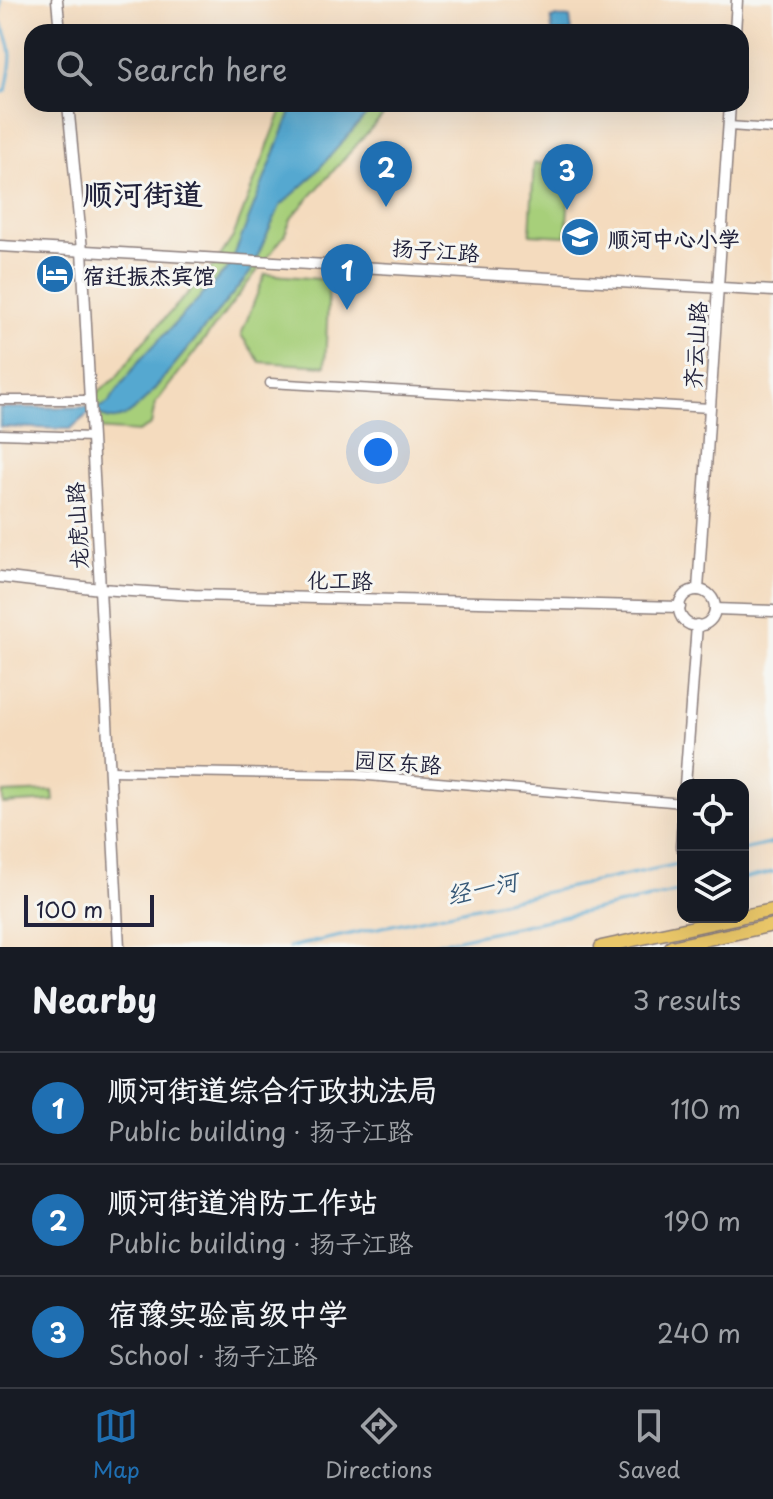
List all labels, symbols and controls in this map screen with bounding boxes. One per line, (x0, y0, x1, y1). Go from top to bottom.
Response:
search box (24, 24, 749, 112)
icon: search (52, 46, 96, 90)
text: Search here (116, 46, 288, 91)
pin: 2 (360, 141, 412, 207)
pin: 3 (541, 144, 593, 210)
district label: 顺河街道 (83, 170, 203, 215)
school or university icon: 顺河中心小学 (559, 216, 601, 258)
place label: 顺河中心小学 (608, 221, 740, 254)
street label: 扬子江路 (391, 229, 481, 269)
pin: 1 (321, 244, 373, 310)
hotel icon: 宿迁振杰宾馆 (34, 253, 76, 295)
place label: 宿迁振杰宾馆 (83, 258, 215, 291)
street label: 齐云山路 (674, 300, 714, 390)
your location (358, 432, 398, 472)
street label: 龙虎山路 (57, 481, 95, 571)
street label: 化工路 (307, 562, 373, 596)
street label: 园区东路 (353, 741, 443, 781)
map controls (677, 779, 749, 923)
button: locate (677, 779, 749, 851)
button: layers (677, 851, 749, 923)
water label: 经一河 (443, 861, 525, 912)
scale bar (24, 891, 154, 927)
text: 100 m (36, 892, 103, 925)
text: Nearby (32, 973, 157, 1025)
text: 3 results (633, 980, 741, 1019)
text: 顺河街道综合行政执法局 (108, 1066, 438, 1111)
text: 1 (52, 1089, 64, 1128)
text: 110 m (670, 1089, 741, 1128)
text: Public building · 扬子江路 (108, 1111, 414, 1150)
text: 顺河街道消防工作站 (108, 1178, 378, 1223)
text: 2 (49, 1201, 67, 1240)
text: 190 m (664, 1201, 741, 1240)
text: Public building · 扬子江路 (108, 1223, 414, 1262)
text: 宿豫实验高级中学 (108, 1290, 348, 1335)
text: 3 (49, 1313, 67, 1352)
text: 240 m (657, 1313, 741, 1352)
text: School · 扬子江路 (108, 1335, 318, 1374)
tab: Map (93, 1404, 140, 1485)
tab: Directions (325, 1404, 432, 1485)
tab: Saved (618, 1404, 680, 1485)

